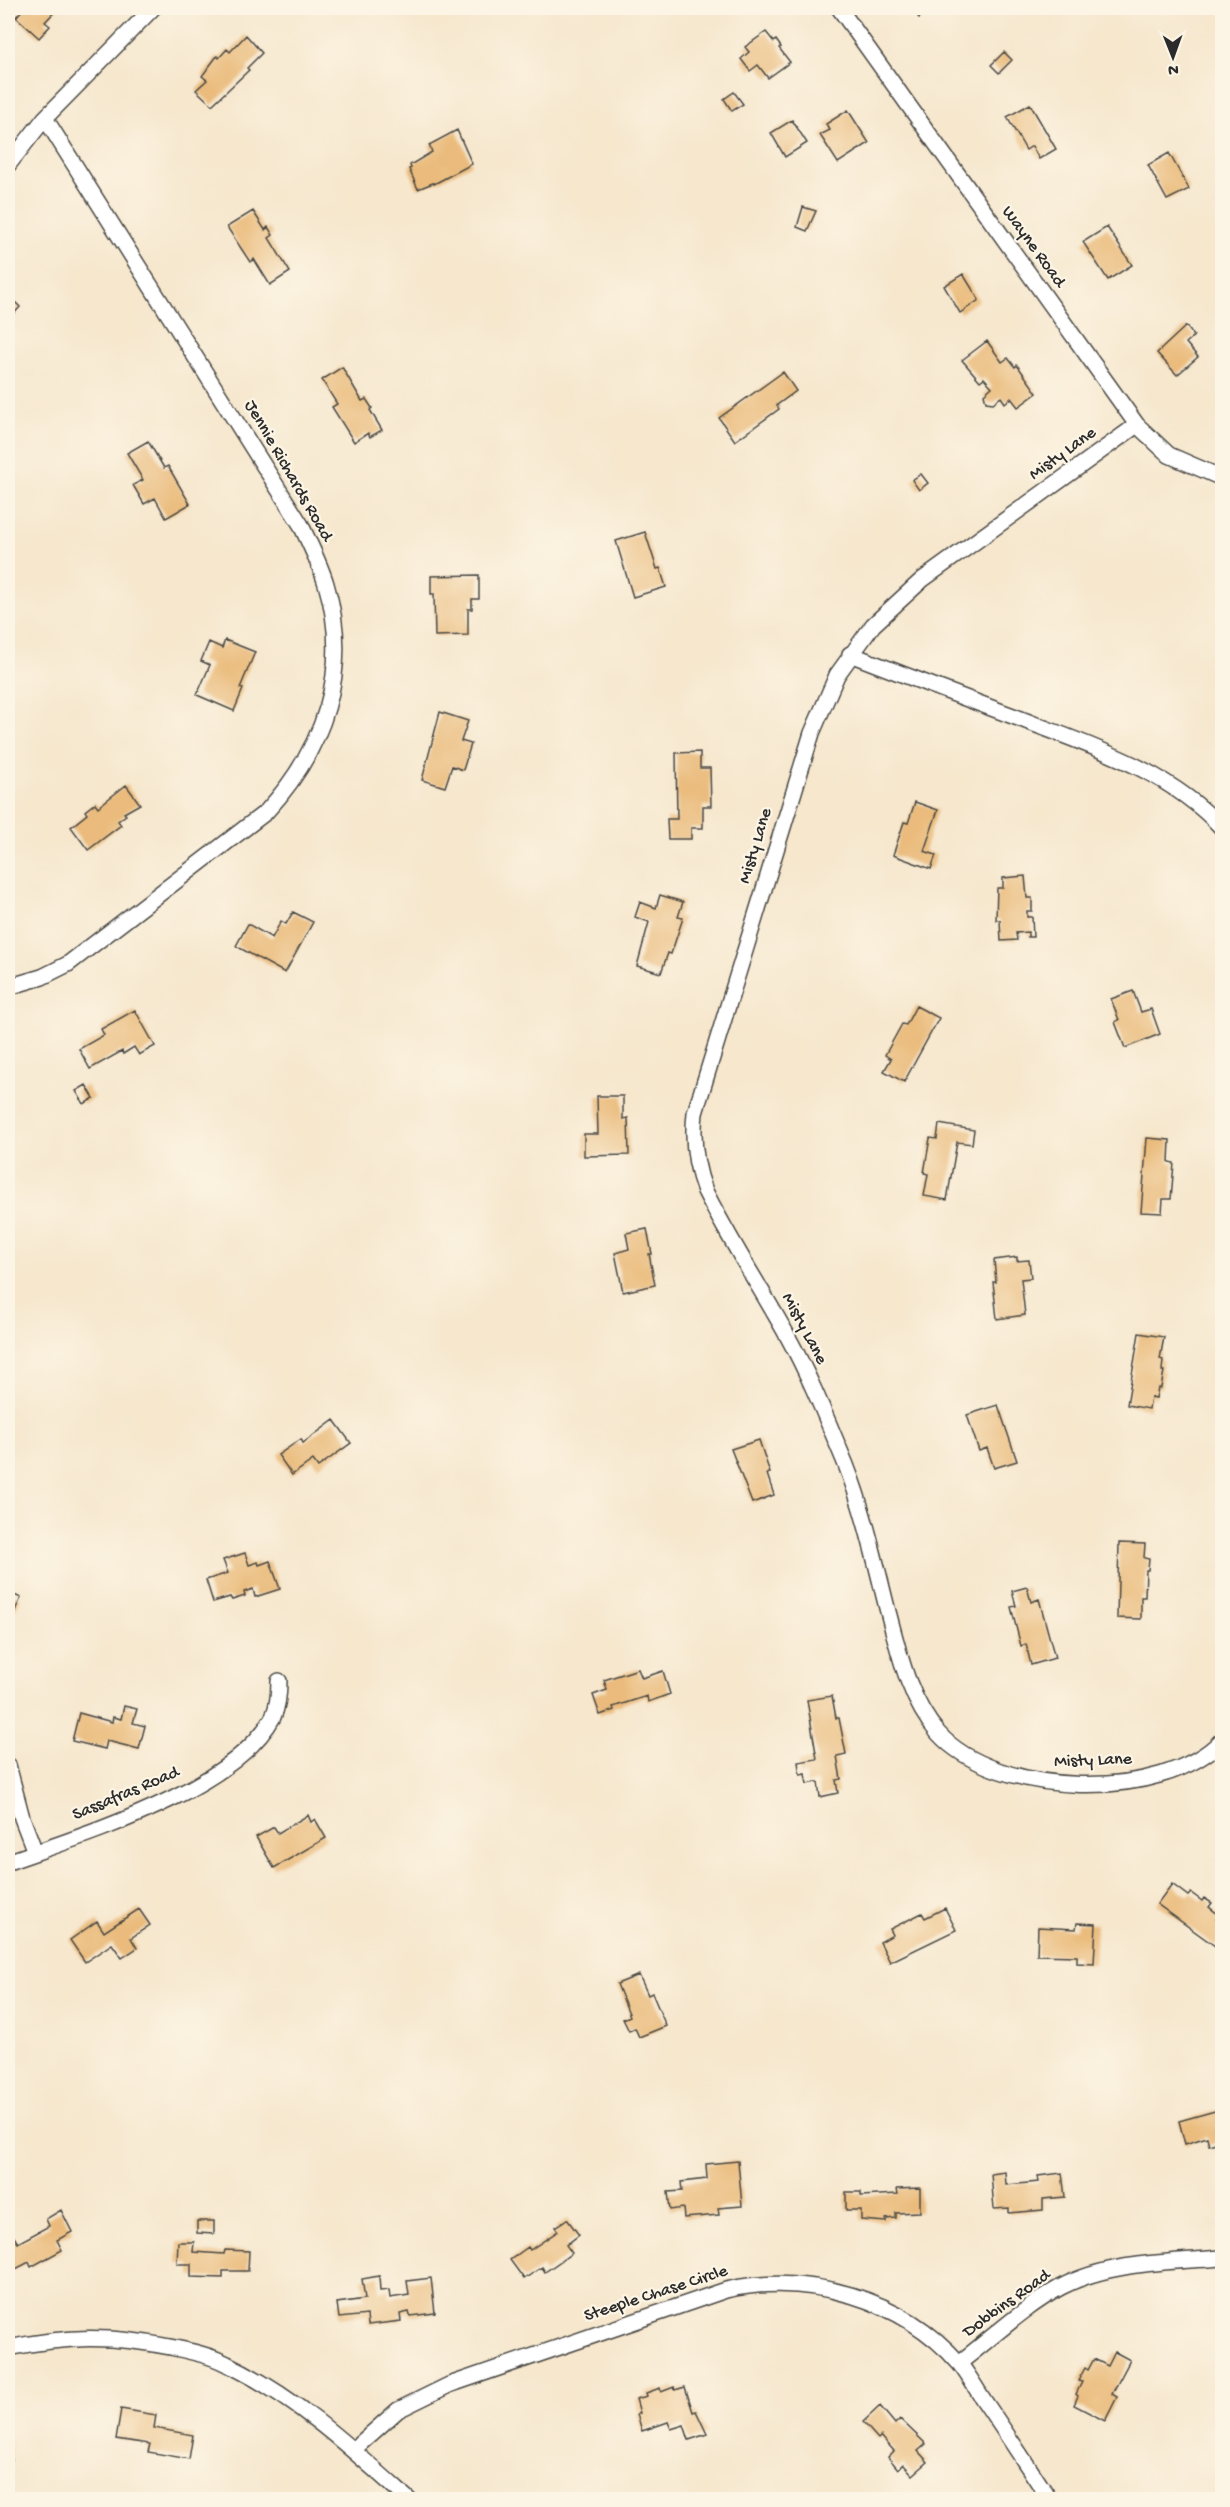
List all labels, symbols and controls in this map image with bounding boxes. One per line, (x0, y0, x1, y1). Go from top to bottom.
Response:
north arrow (1143, 27, 1203, 87)
text: N (1167, 59, 1179, 78)
street label: Wayne Road (996, 202, 1070, 293)
street label: Jennie Richards Road (239, 397, 338, 547)
street label: Misty Lane (1025, 422, 1101, 485)
street label: Misty Lane (735, 805, 778, 886)
street label: Misty Lane (776, 1290, 832, 1369)
street label: Misty Lane (1054, 1749, 1133, 1773)
street label: Sassafras Road (70, 1762, 184, 1826)
street label: Steeple Chase Circle (582, 2261, 731, 2327)
street label: Dobbins Road (958, 2264, 1056, 2343)

